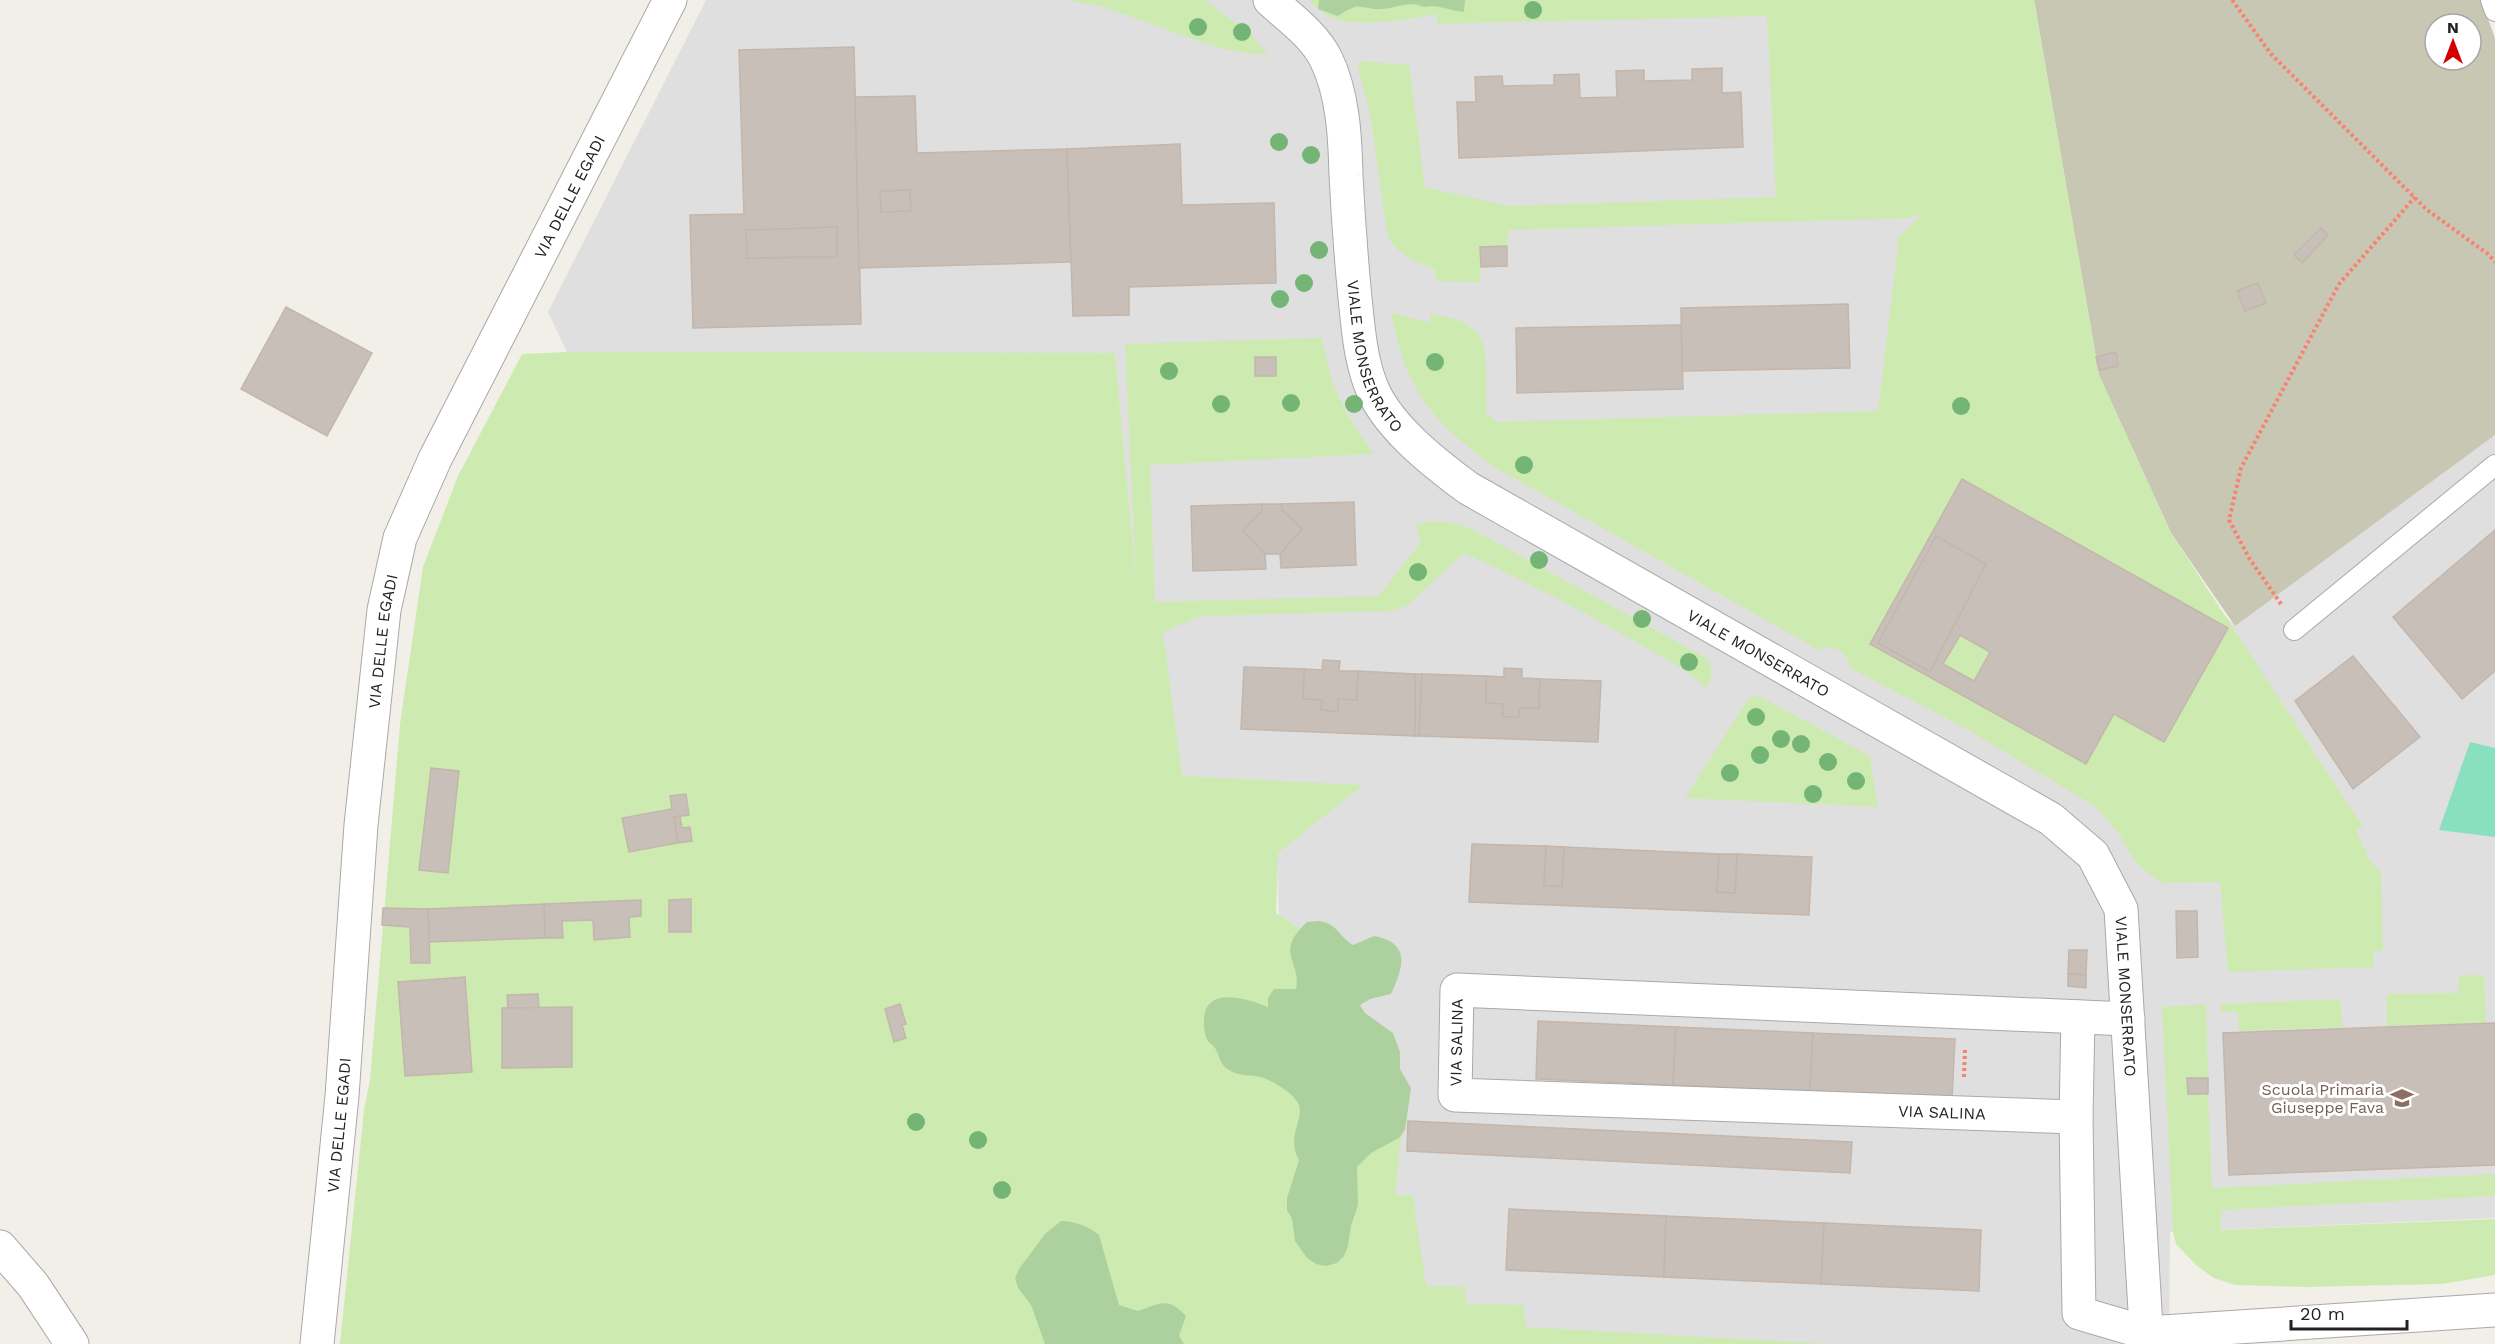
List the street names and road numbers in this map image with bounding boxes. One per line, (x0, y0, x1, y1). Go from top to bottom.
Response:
street label: VIA DELLE EGADI (530, 132, 609, 262)
street label: VIALE MONSERRATO (1343, 279, 1407, 436)
street label: VIA DELLE EGADI (365, 572, 402, 709)
street label: VIALE MONSERRATO (1684, 605, 1833, 701)
street label: VIALE MONSERRATO (2111, 916, 2140, 1077)
street label: VIA SALINA (1446, 998, 1467, 1087)
street label: VIA DELLE EGADI (323, 1057, 355, 1194)
street label: VIA SALINA (1898, 1101, 1987, 1124)

